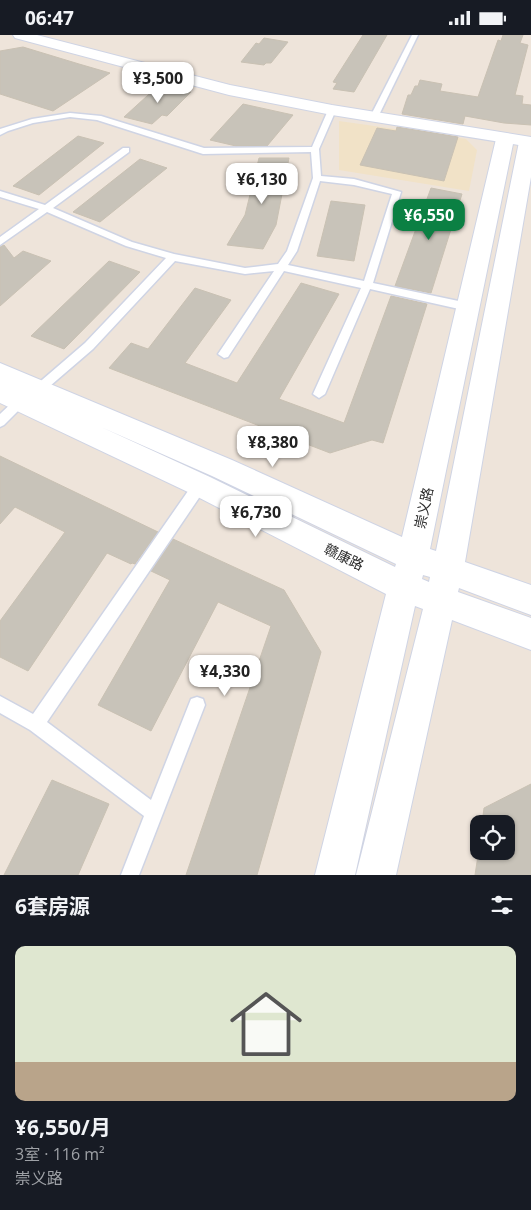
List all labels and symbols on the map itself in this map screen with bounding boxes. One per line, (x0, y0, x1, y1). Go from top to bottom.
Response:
pin: ¥3,500 (117, 62, 199, 104)
pin: ¥6,130 (221, 163, 303, 205)
pin: ¥6,550 (388, 199, 470, 241)
pin: ¥8,380 (232, 425, 314, 468)
street label: 崇义路 (410, 485, 437, 530)
pin: ¥6,730 (215, 495, 297, 538)
street label: 赣康路 (321, 539, 367, 574)
pin: ¥4,330 (184, 655, 266, 697)

